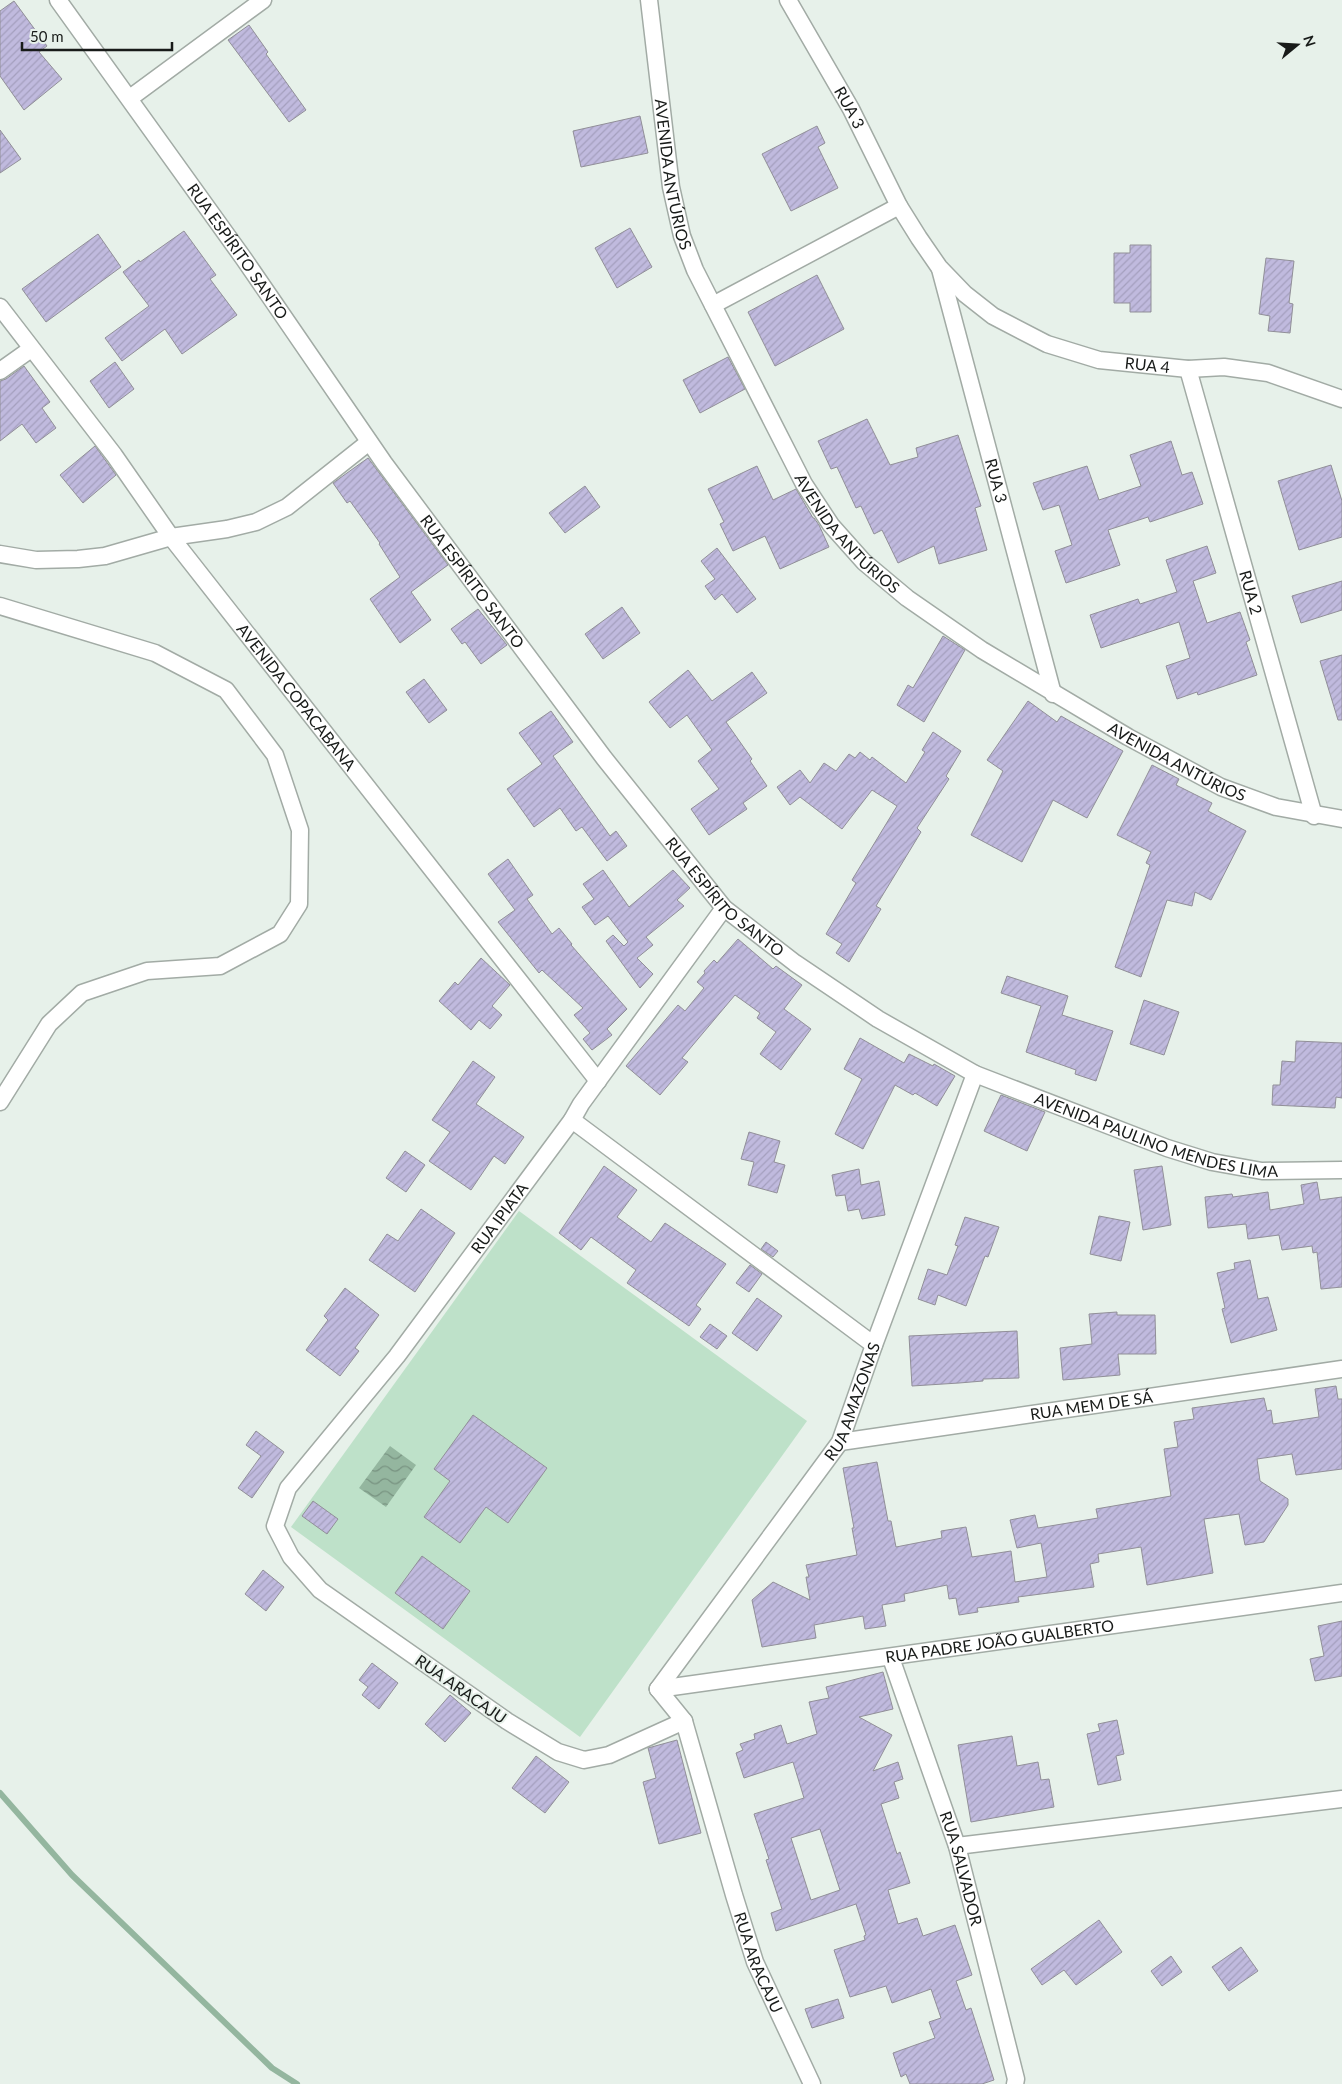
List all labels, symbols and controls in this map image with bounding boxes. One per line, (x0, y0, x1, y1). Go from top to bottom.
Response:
scale bar (22, 20, 172, 52)
north arrow (1272, 20, 1322, 70)
text: 50 m (30, 27, 64, 45)
text: N (1300, 33, 1320, 49)
street label: RUA 3 (831, 83, 869, 132)
street label: AVENIDA ANTÚRIOS (652, 98, 696, 252)
street label: RUA ESPÍRITO SANTO (184, 180, 292, 323)
street label: RUA 4 (1124, 353, 1171, 376)
street label: RUA 3 (982, 456, 1012, 505)
street label: AVENIDA ANTÚRIOS (791, 470, 904, 597)
street label: RUA ESPÍRITO SANTO (417, 511, 529, 652)
street label: RUA 2 (1236, 568, 1267, 616)
street label: AVENIDA COPACABANA (233, 619, 360, 774)
street label: AVENIDA ANTÚRIOS (1105, 717, 1249, 804)
street label: RUA ESPÍRITO SANTO (662, 833, 788, 960)
street label: AVENIDA PAULINO MENDES LIMA (1032, 1088, 1278, 1181)
street label: RUA IPIATA (466, 1178, 531, 1257)
street label: RUA AMAZONAS (820, 1340, 883, 1464)
street label: RUA MEM DE SÁ (1029, 1387, 1154, 1423)
street label: RUA PADRE JOÃO GUALBERTO (884, 1615, 1115, 1666)
street label: RUA ARACAJU (412, 1650, 510, 1727)
street label: RUA SALVADOR (937, 1809, 987, 1927)
street label: RUA ARACAJU (731, 1909, 787, 2016)

